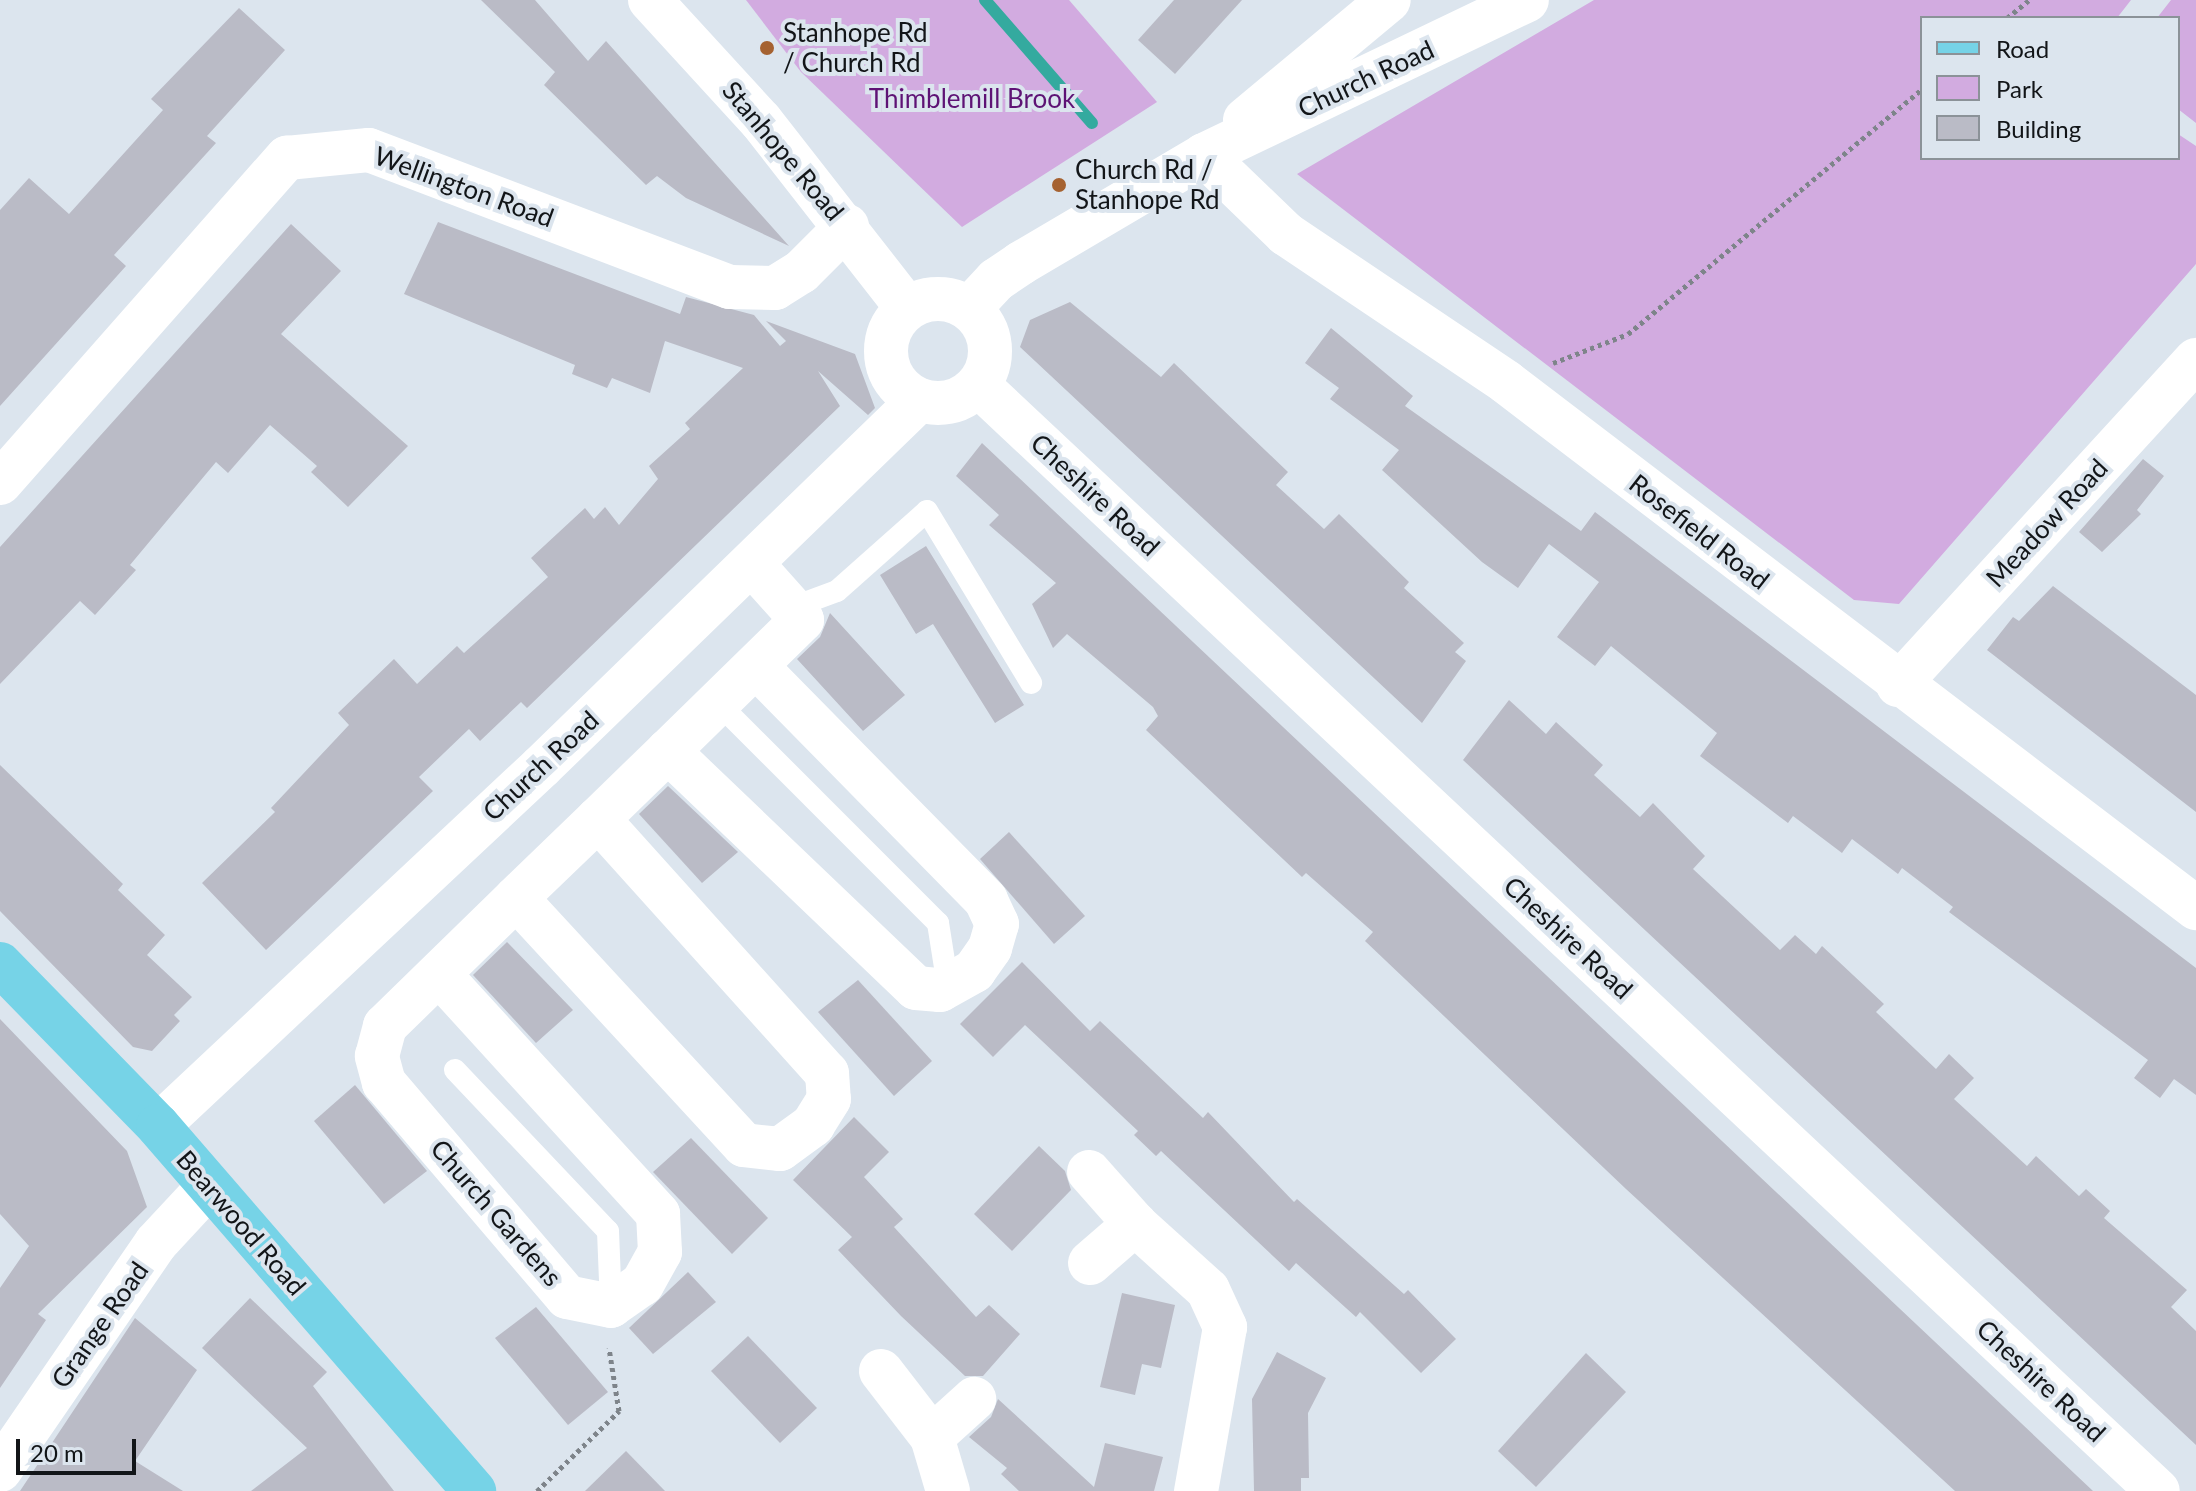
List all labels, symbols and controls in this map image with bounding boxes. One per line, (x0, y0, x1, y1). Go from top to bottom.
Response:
legend (1920, 16, 2180, 160)
place label: Stanhope Rd / Church Rd (783, 17, 928, 78)
street label: Church Road (1293, 34, 1439, 124)
text: Road (1996, 34, 2049, 63)
marker: Stanhope Rd / Church Rd (758, 39, 776, 57)
text: Park (1996, 74, 2043, 103)
street label: Stanhope Road (716, 75, 850, 227)
park label: Thimblemill Brook (869, 83, 1075, 115)
text: Building (1996, 114, 2081, 143)
street label: Wellington Road (370, 140, 558, 234)
place label: Church Rd / Stanhope Rd (1075, 154, 1220, 216)
marker: Church Rd / Stanhope Rd (1050, 176, 1068, 194)
street label: Cheshire Road (1024, 427, 1166, 563)
street label: Meadow Road (1980, 452, 2114, 594)
street label: Rosefield Road (1623, 468, 1775, 596)
street label: Church Road (477, 705, 605, 827)
street label: Cheshire Road (1497, 870, 1639, 1006)
street label: Church Gardens (424, 1133, 568, 1293)
street label: Bearwood Road (170, 1144, 312, 1302)
street label: Grange Road (45, 1256, 155, 1394)
street label: Cheshire Road (1970, 1313, 2112, 1449)
scale bar (20, 1423, 140, 1473)
text: 20 m (30, 1438, 84, 1467)

